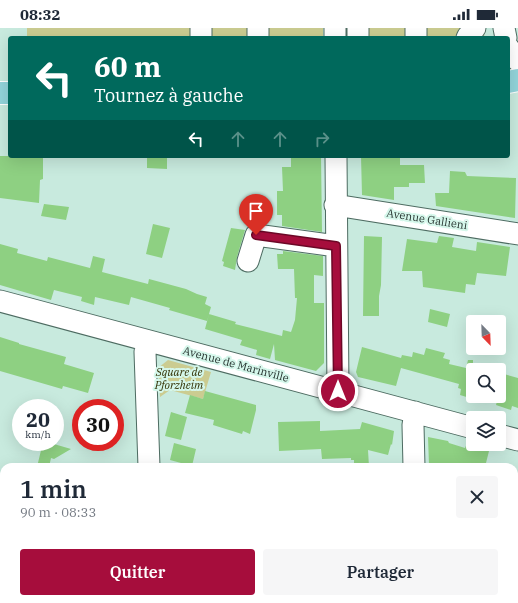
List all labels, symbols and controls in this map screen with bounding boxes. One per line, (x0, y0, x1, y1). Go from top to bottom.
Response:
text: 08:32 (20, 5, 61, 24)
text: 60 m (94, 48, 161, 85)
icon: left (28, 52, 80, 104)
text: Tournez à gauche (94, 84, 243, 107)
icon: left (185, 128, 207, 150)
icon: ahead (227, 128, 249, 150)
icon: ahead (269, 128, 291, 150)
icon: right (311, 128, 333, 150)
pin (239, 194, 273, 235)
icon: arrive (245, 200, 267, 222)
street label: Avenue Gallieni (386, 206, 469, 232)
north arrow (466, 315, 506, 355)
map controls (466, 315, 506, 451)
street label: Avenue de Marinville (182, 343, 291, 385)
button: search (466, 363, 506, 403)
park label: Square de Pforzheim (154, 365, 204, 392)
position arrow (317, 370, 359, 412)
speed limit sign: 30 (72, 399, 124, 451)
text: 20 (26, 406, 50, 433)
button: layers (466, 411, 506, 451)
text: km/h (25, 428, 51, 441)
text: 1 min (20, 473, 87, 505)
button: close (456, 476, 498, 518)
text: 90 m · 08:33 (20, 504, 96, 521)
button: Quitter (20, 549, 255, 595)
button: Partager (263, 549, 498, 595)

